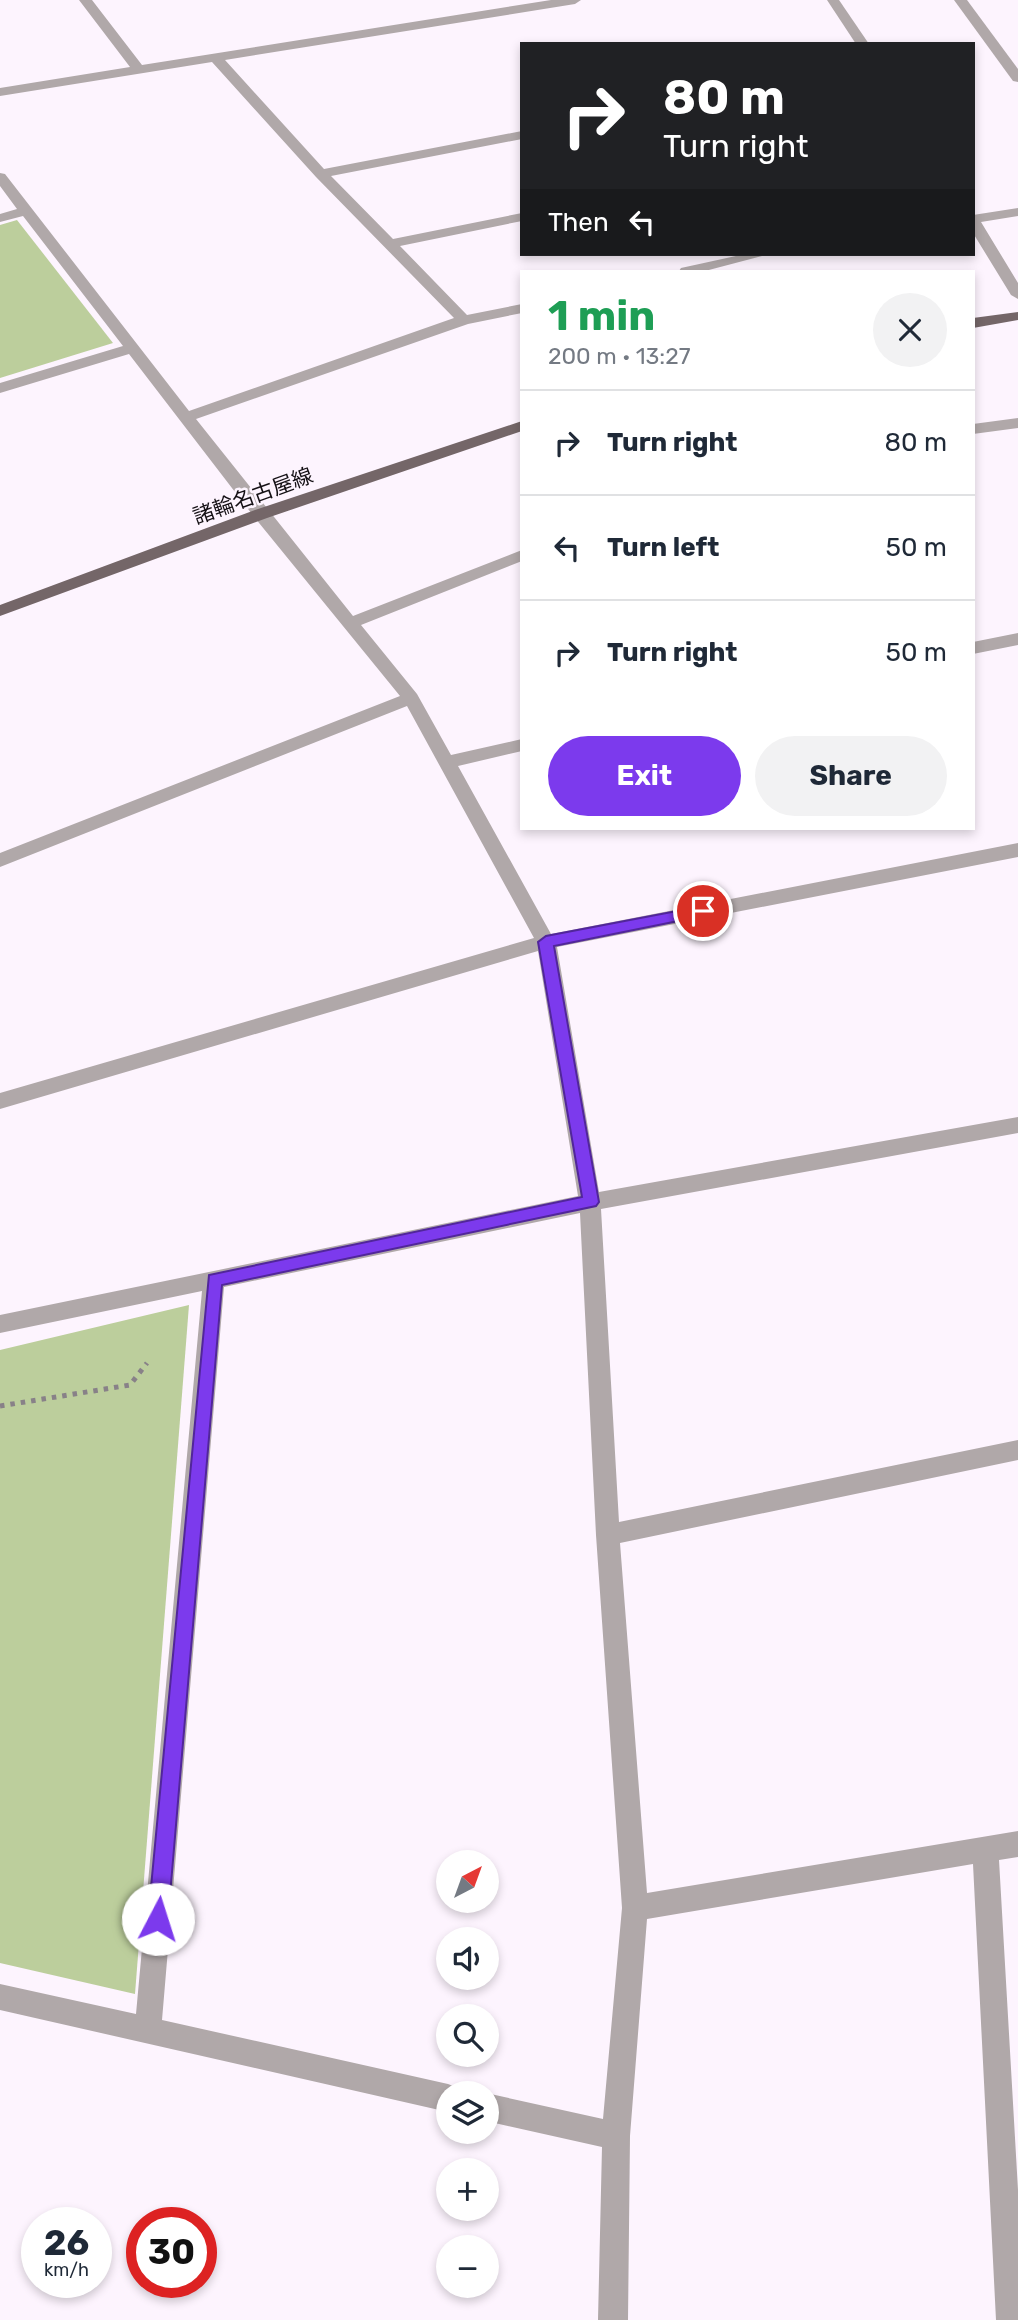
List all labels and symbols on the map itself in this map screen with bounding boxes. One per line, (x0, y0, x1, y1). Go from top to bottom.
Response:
street label: 諸輪名古屋線 (189, 462, 316, 529)
pin (673, 881, 733, 941)
north arrow (436, 1850, 499, 1913)
position arrow (121, 1882, 195, 1956)
speed limit sign: 30 (126, 2207, 217, 2298)

